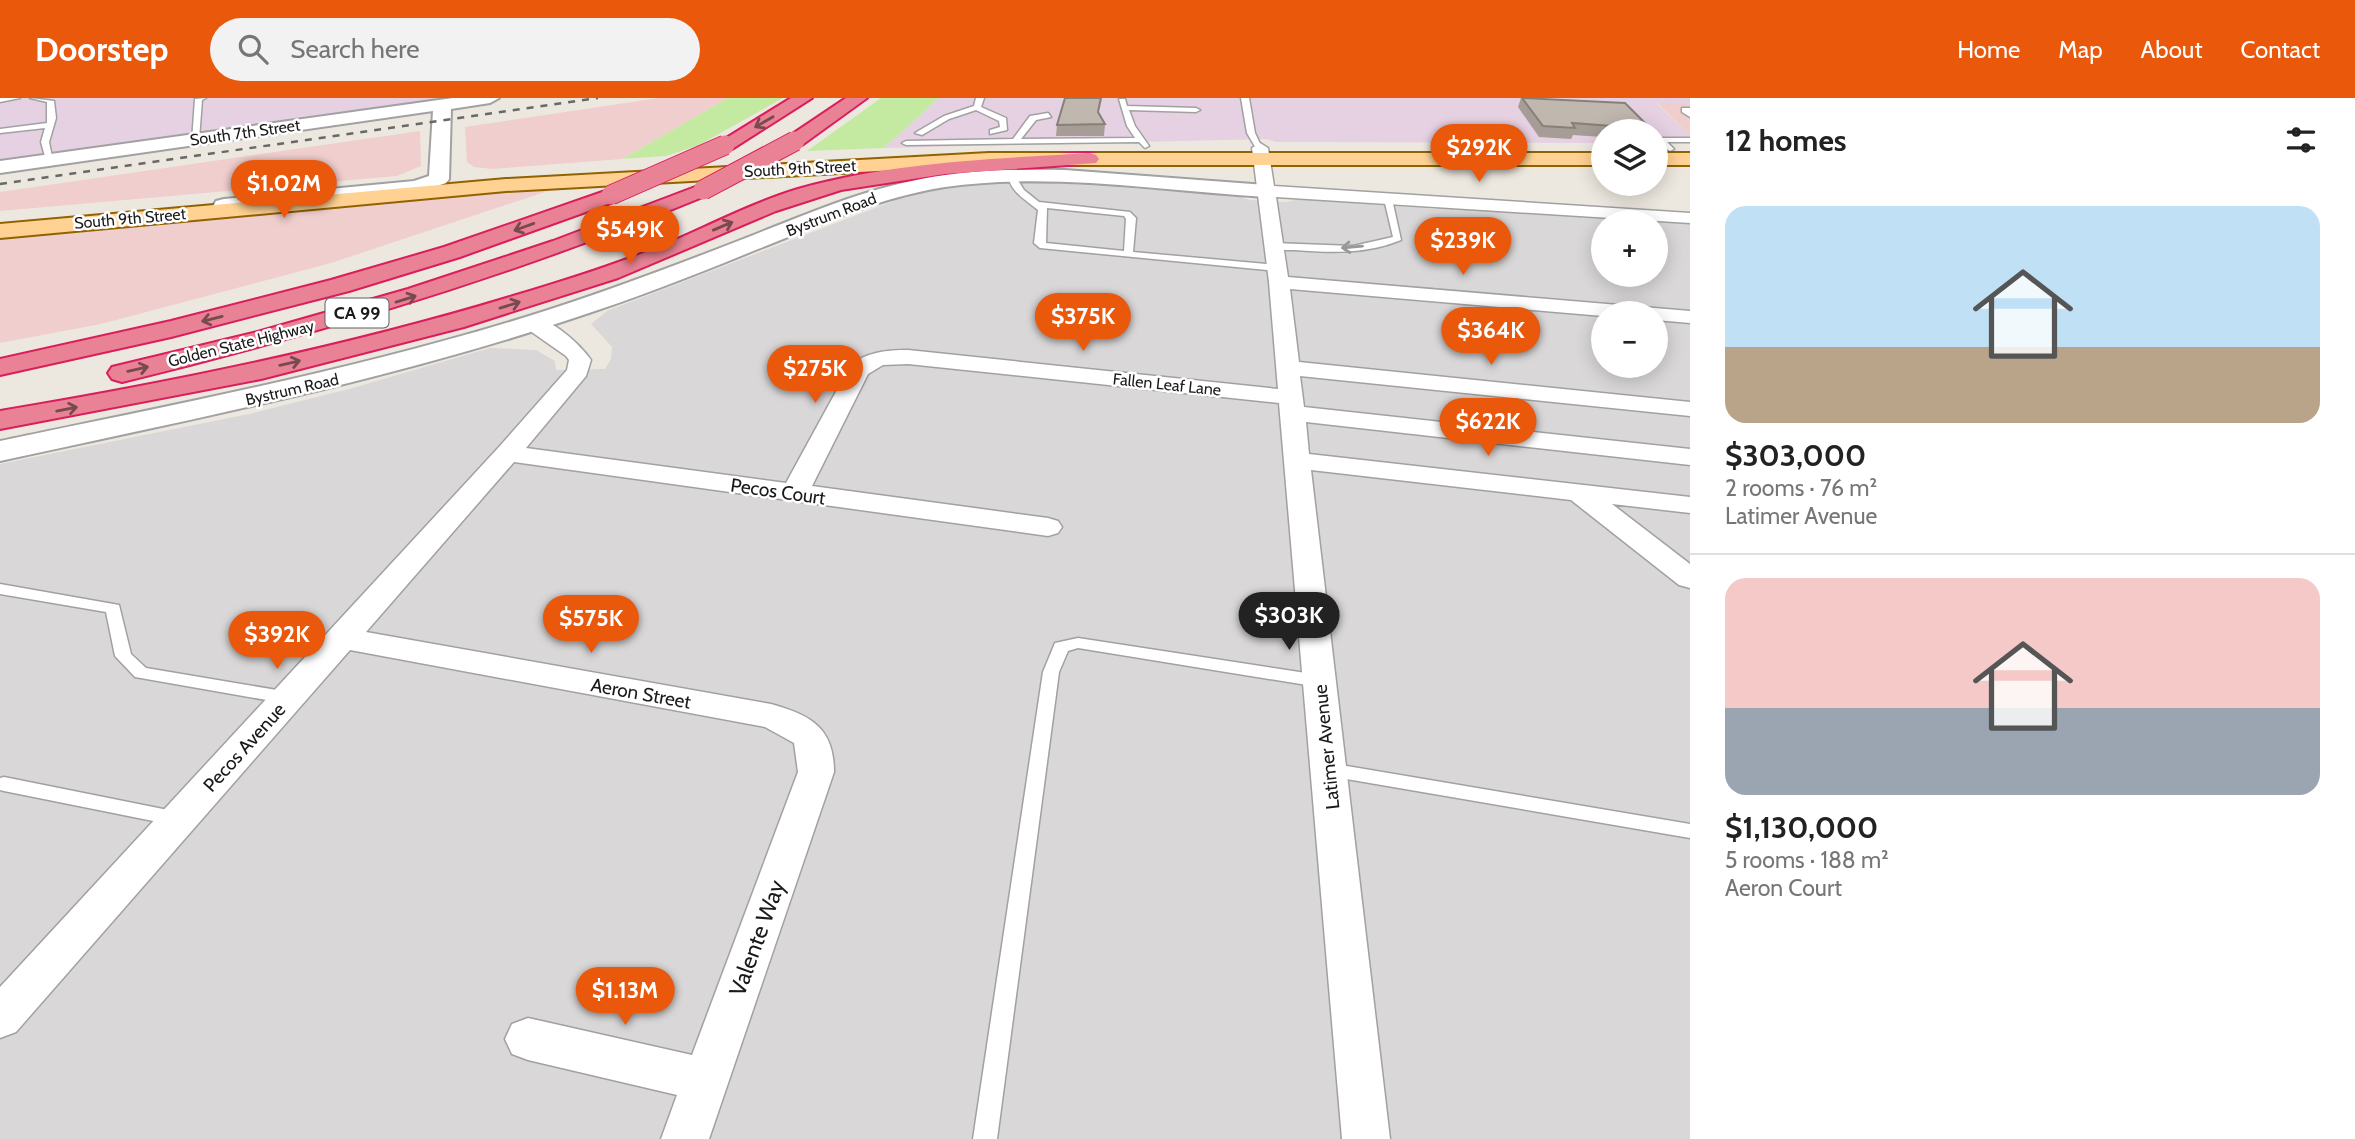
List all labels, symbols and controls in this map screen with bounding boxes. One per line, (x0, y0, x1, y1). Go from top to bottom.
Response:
search box (210, 18, 700, 81)
text: Doorstep (35, 29, 168, 69)
icon: search (234, 30, 272, 68)
text: Search here (290, 33, 419, 65)
text: Home (1957, 35, 2020, 64)
text: Map (2058, 35, 2103, 64)
text: About (2141, 35, 2203, 64)
text: Contact (2241, 35, 2320, 64)
street label: South 7th Street (189, 115, 302, 150)
one-way arrow (755, 115, 775, 129)
map controls (1591, 119, 1668, 378)
button: layers (1591, 119, 1668, 196)
icon: filters (2282, 121, 2320, 159)
text: 12 homes (1725, 122, 1847, 159)
pin: $292K (1430, 125, 1528, 184)
text: $292K (1446, 133, 1512, 161)
street label: South 9th Street (744, 156, 857, 181)
pin: $1.02M (227, 160, 341, 220)
text: $1.02M (247, 169, 321, 197)
street label: Bystrum Road (783, 189, 879, 240)
street label: South 9th Street (73, 204, 187, 233)
pin: $549K (581, 206, 679, 266)
button: + (1591, 210, 1668, 287)
text: $549K (596, 215, 664, 243)
pin: $239K (1414, 218, 1512, 277)
one-way arrow (712, 219, 733, 232)
one-way arrow (514, 221, 536, 234)
text: $239K (1430, 226, 1496, 254)
one-way arrow (1341, 241, 1363, 254)
icon: home (1960, 251, 2086, 377)
one-way arrow (394, 291, 416, 304)
pin: $375K (1034, 294, 1132, 353)
road number: CA 99 (326, 298, 388, 328)
one-way arrow (499, 298, 521, 311)
button: − (1591, 301, 1668, 378)
text: $375K (1051, 302, 1115, 330)
pin: $364K (1442, 308, 1540, 367)
one-way arrow (201, 313, 224, 326)
street label: Golden State Highway (166, 316, 316, 371)
text: $364K (1457, 316, 1525, 344)
pin: $275K (766, 345, 864, 405)
text: $275K (783, 354, 847, 382)
one-way arrow (278, 356, 301, 369)
one-way arrow (126, 362, 149, 376)
street label: Fallen Leaf Lane (1112, 369, 1222, 400)
street label: Bystrum Road (244, 370, 341, 409)
pin: $622K (1439, 398, 1537, 458)
one-way arrow (55, 401, 78, 415)
text: $622K (1455, 407, 1521, 435)
text: $303,000 (1725, 437, 1866, 474)
street label: Pecos Court (729, 473, 827, 510)
text: 2 rooms · 76 m² (1725, 474, 1877, 502)
text: Latimer Avenue (1725, 502, 1877, 530)
pin: $303K (1240, 592, 1338, 652)
pin: $575K (542, 596, 640, 655)
text: $303K (1255, 601, 1323, 629)
text: $575K (559, 604, 623, 632)
pin: $392K (228, 612, 326, 671)
text: $392K (244, 620, 310, 648)
icon: home (1960, 623, 2086, 749)
street label: Aeron Street (589, 673, 693, 714)
street label: Latimer Avenue (1308, 683, 1345, 811)
street label: Pecos Avenue (198, 698, 290, 797)
text: $1,130,000 (1725, 809, 1878, 846)
text: 5 rooms · 188 m² (1725, 846, 1889, 874)
text: Aeron Court (1725, 874, 1842, 902)
street label: Valente Way (723, 876, 791, 1000)
pin: $1.13M (568, 968, 682, 1027)
text: $1.13M (592, 976, 658, 1004)

